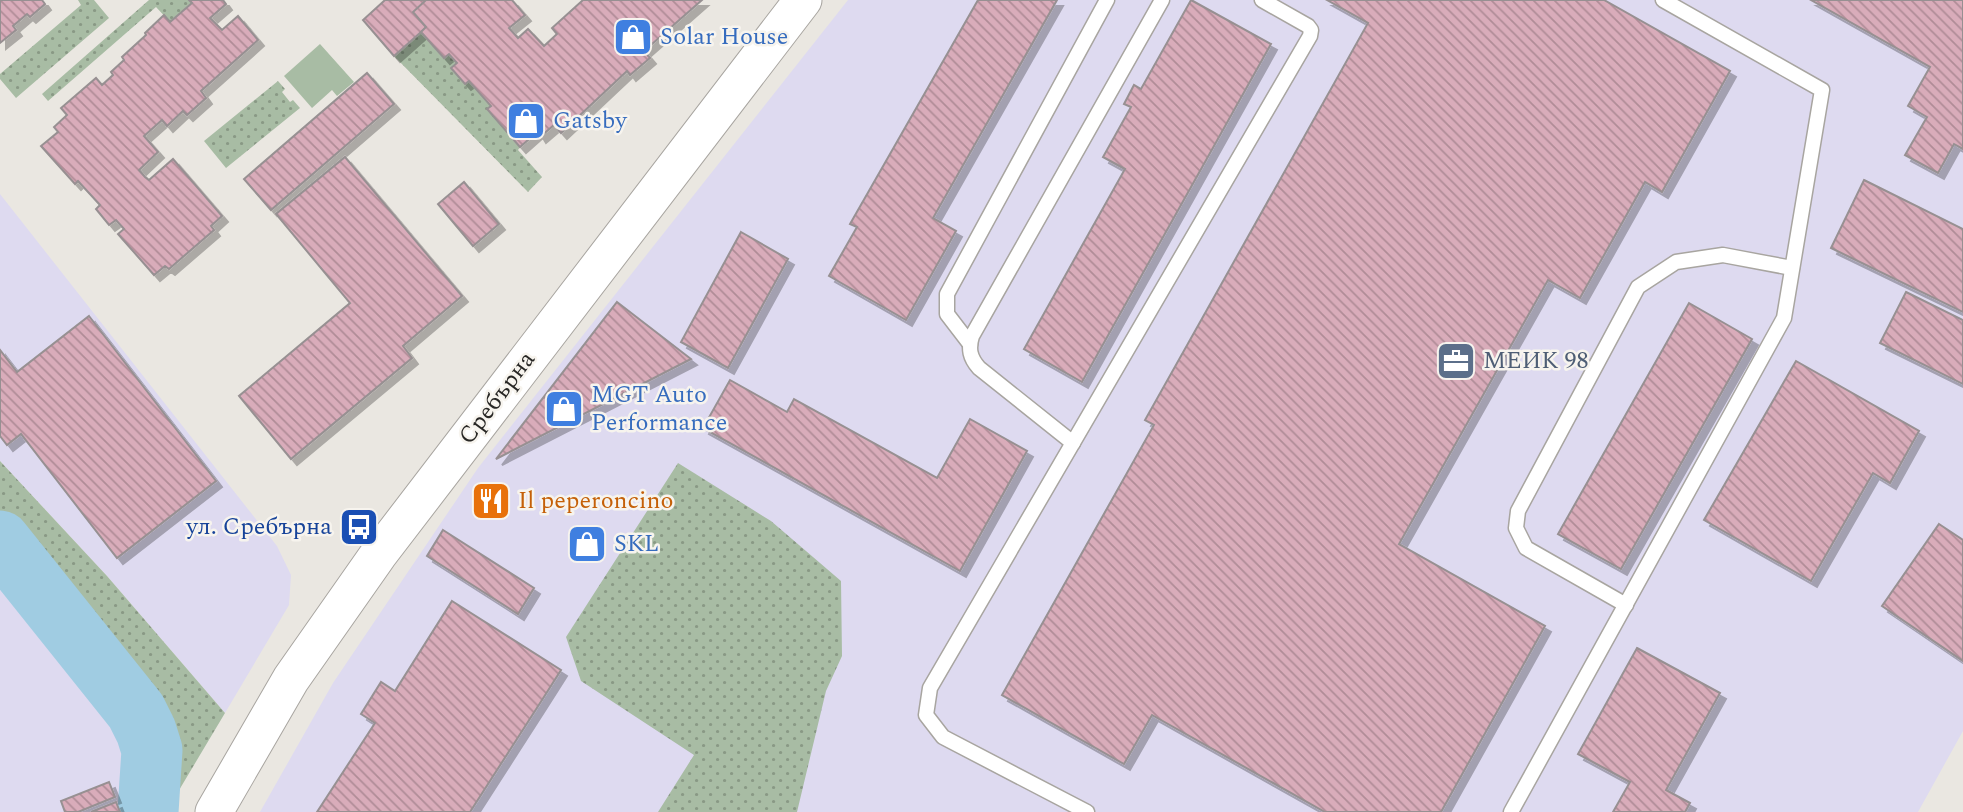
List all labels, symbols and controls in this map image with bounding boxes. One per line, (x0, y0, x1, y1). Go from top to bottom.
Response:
shop icon: Solar House (612, 16, 654, 58)
place label: Solar House (660, 19, 788, 55)
shop icon: Gatsby (505, 100, 547, 142)
place label: Gatsby (553, 103, 628, 139)
office icon: МЕИК 98 (1435, 340, 1477, 382)
street label: Сребърна (450, 343, 544, 452)
place label: МЕИК 98 (1483, 343, 1589, 379)
place label: MGT Auto Performance (591, 377, 727, 441)
shop icon: MGT Auto Performance (543, 388, 585, 430)
restaurant icon: Il peperoncino (470, 480, 512, 522)
place label: Il peperoncino (518, 483, 674, 519)
bus stop icon: ул. Сребърна (338, 506, 380, 548)
place label: ул. Сребърна (185, 509, 332, 545)
shop icon: SKL (566, 523, 608, 565)
place label: SKL (614, 526, 659, 562)

